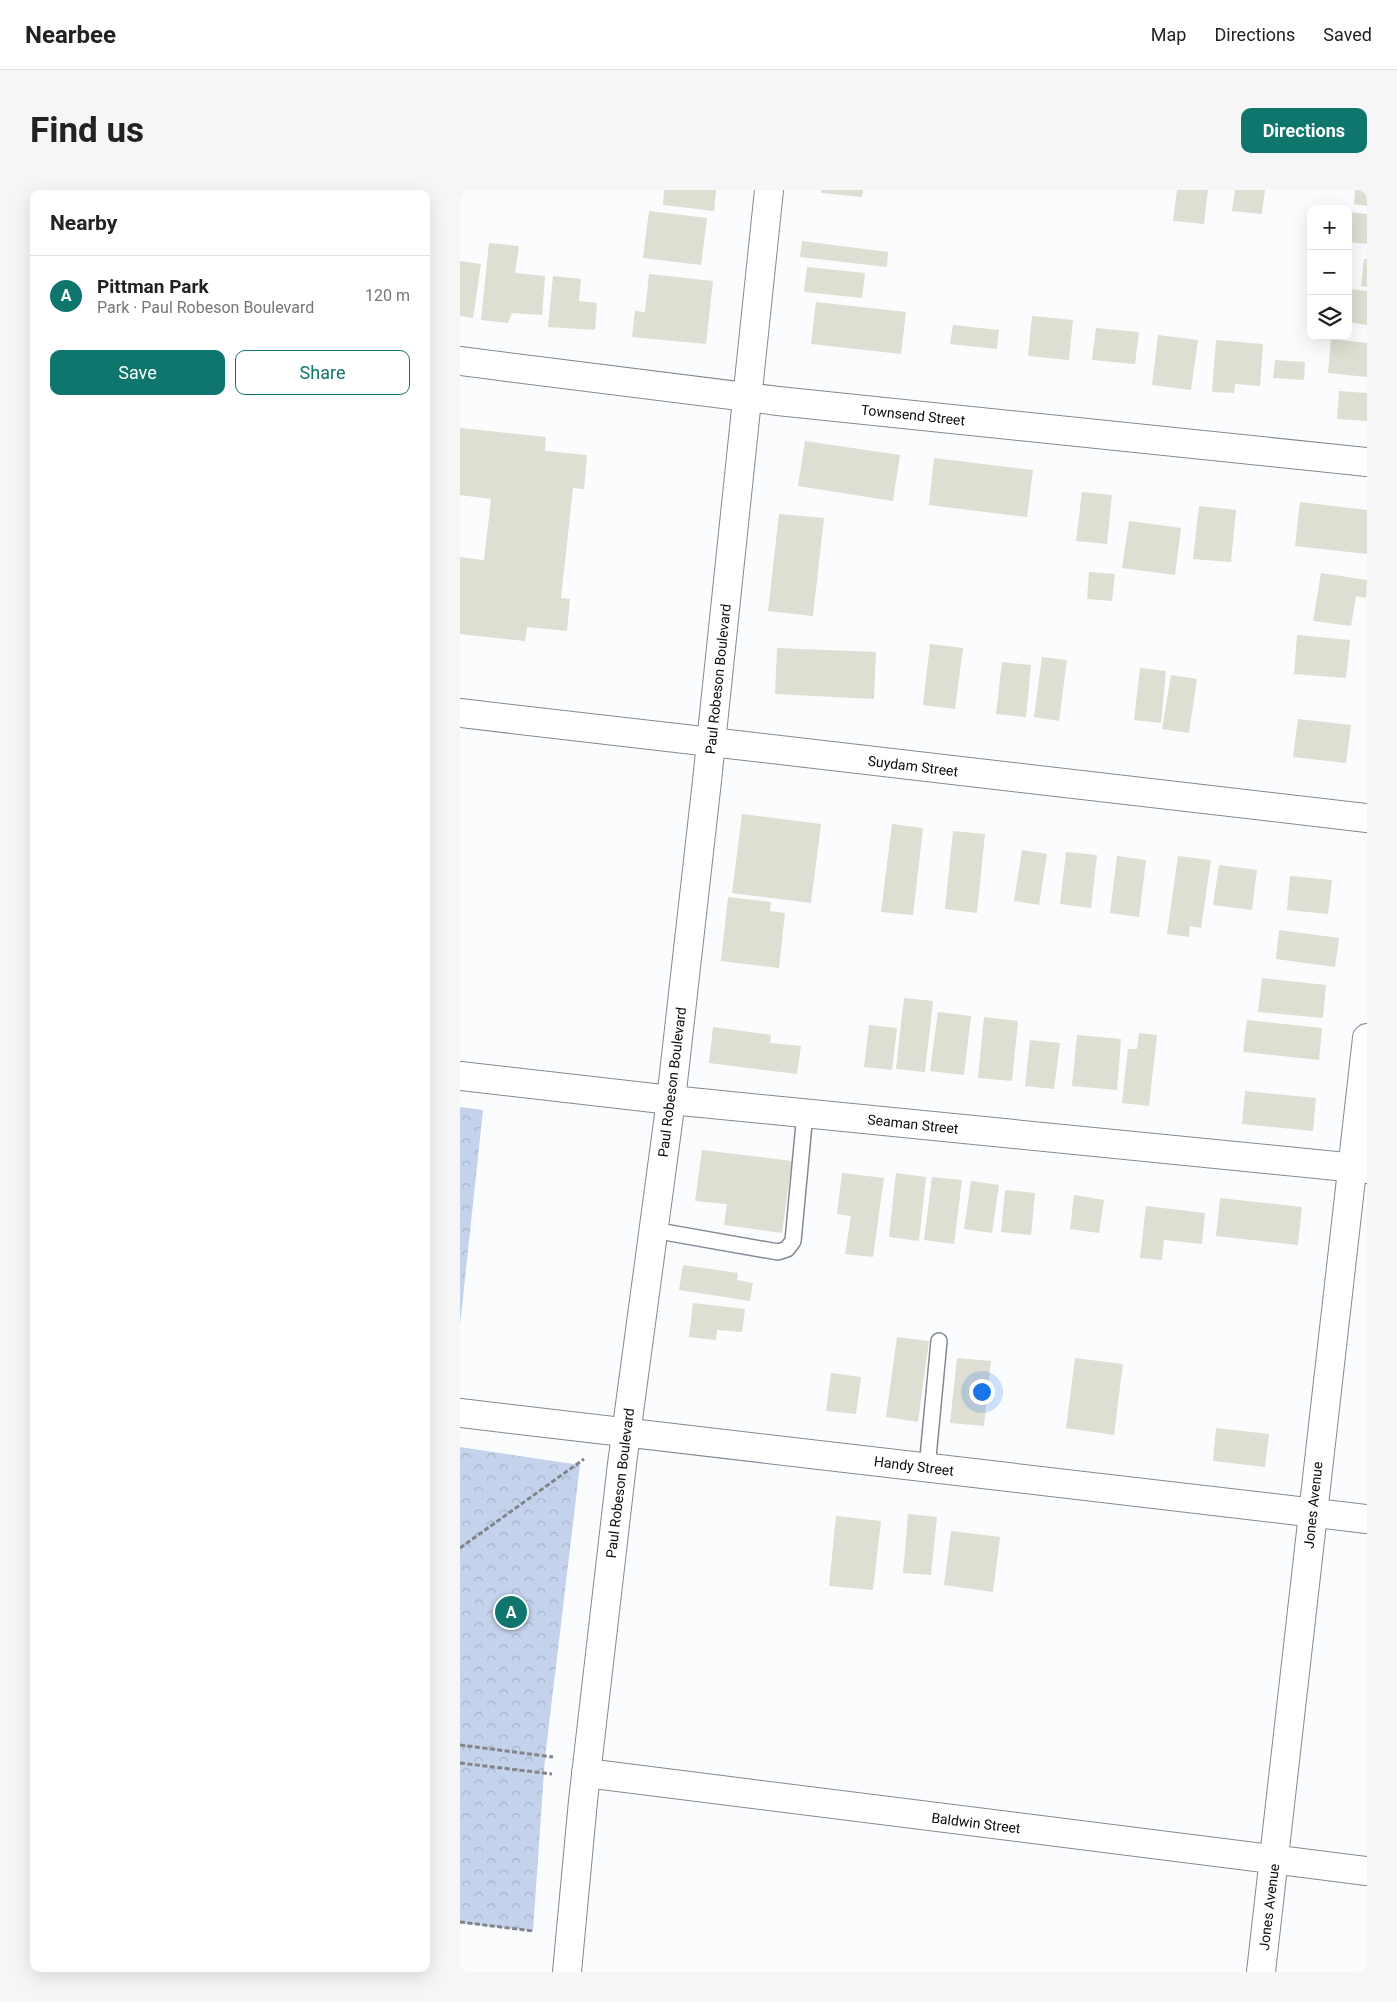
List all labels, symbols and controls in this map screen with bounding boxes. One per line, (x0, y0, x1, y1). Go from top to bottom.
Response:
text: Nearbee (25, 21, 116, 49)
text: Map (1151, 24, 1186, 45)
text: Directions (1214, 24, 1295, 45)
text: Saved (1323, 24, 1372, 45)
button: Directions (1241, 108, 1367, 153)
text: Find us (30, 110, 144, 151)
map controls (1307, 205, 1352, 340)
button: + (1307, 205, 1352, 250)
text: Nearby (50, 211, 117, 235)
button: − (1307, 250, 1352, 295)
text: Pittman Park (97, 275, 209, 298)
text: A (61, 286, 71, 305)
text: 120 m (365, 286, 410, 305)
button: layers (1307, 295, 1352, 340)
text: Park · Paul Robeson Boulevard (97, 298, 314, 317)
button: Save (50, 350, 225, 395)
button: Share (235, 350, 410, 395)
street label: Townsend Street (860, 402, 966, 428)
street label: Paul Robeson Boulevard (702, 603, 734, 755)
street label: Suydam Street (867, 753, 959, 780)
street label: Paul Robeson Boulevard (655, 1006, 689, 1158)
street label: Seaman Street (867, 1111, 960, 1137)
your location (969, 1379, 995, 1405)
street label: Paul Robeson Boulevard (603, 1407, 637, 1559)
street label: Handy Street (873, 1453, 955, 1479)
street label: Jones Avenue (1300, 1461, 1326, 1549)
pin: A (495, 1593, 527, 1631)
street label: Baldwin Street (931, 1810, 1022, 1836)
street label: Jones Avenue (1256, 1863, 1282, 1951)

